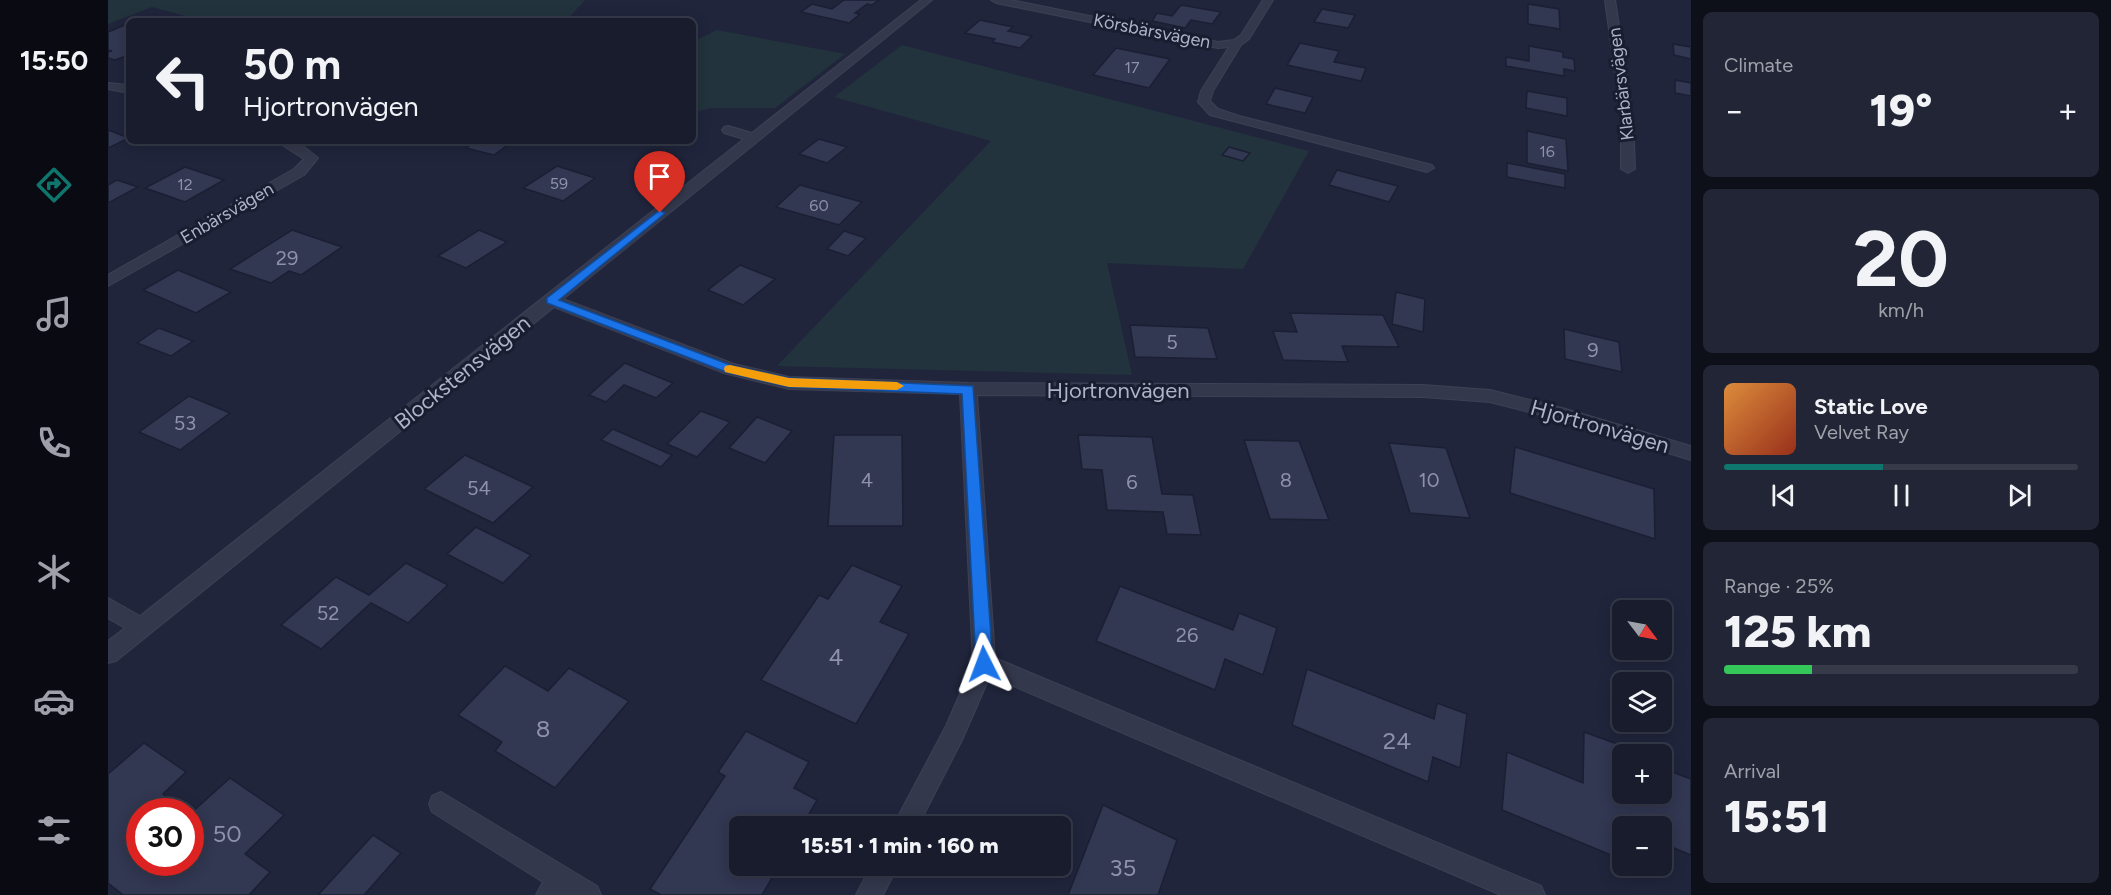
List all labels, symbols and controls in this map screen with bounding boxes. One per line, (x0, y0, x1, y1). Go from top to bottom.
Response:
street label: Körsbärsvägen (1092, 9, 1212, 53)
street label: Klarbärsvägen (1603, 26, 1639, 142)
text: 50 m (243, 39, 341, 90)
icon: left (144, 42, 222, 120)
text: 15:50 (20, 44, 88, 77)
text: Climate (1724, 53, 1793, 77)
house number: 17 (1124, 58, 1140, 77)
text: 19° (1870, 83, 1932, 137)
text: Hjortronvägen (243, 90, 419, 123)
text: − (1724, 91, 1745, 130)
text: + (2057, 91, 2078, 130)
house number: 16 (1539, 142, 1555, 161)
pin (634, 151, 685, 213)
icon: arrive (643, 160, 676, 193)
icon: directions (33, 164, 75, 206)
house number: 59 (550, 174, 568, 193)
house number: 12 (177, 175, 193, 194)
street label: Enbärsvägen (177, 178, 277, 248)
house number: 60 (809, 196, 829, 215)
text: 20 (1853, 212, 1949, 306)
house number: 29 (276, 246, 298, 270)
icon: music (33, 293, 75, 335)
text: km/h (1878, 298, 1924, 322)
street label: Blockstensvägen (389, 310, 536, 435)
house number: 5 (1166, 330, 1178, 354)
house number: 9 (1587, 338, 1599, 362)
street label: Hjortronvägen (1046, 377, 1190, 404)
text: Static Love (1814, 393, 1928, 420)
street label: Hjortronvägen (1527, 394, 1672, 459)
house number: 53 (174, 411, 196, 435)
text: Velvet Ray (1814, 420, 1909, 444)
icon: phone (33, 422, 75, 464)
house number: 4 (861, 468, 873, 492)
house number: 8 (1280, 468, 1292, 492)
house number: 10 (1418, 468, 1440, 492)
house number: 6 (1126, 470, 1138, 494)
house number: 54 (467, 476, 491, 500)
icon: previous (1767, 479, 1800, 512)
icon: pause (1885, 479, 1918, 512)
icon: next (2003, 479, 2036, 512)
icon: climate (33, 551, 75, 593)
text: Range · 25% (1724, 574, 1834, 598)
north arrow (1612, 600, 1672, 660)
map controls (1612, 600, 1672, 876)
house number: 52 (317, 601, 339, 625)
text: 125 km (1724, 604, 1871, 658)
house number: 26 (1176, 623, 1198, 647)
position arrow (952, 632, 1016, 696)
house number: 4 (829, 642, 844, 671)
button: layers (1612, 672, 1672, 732)
icon: car (33, 680, 75, 722)
house number: 8 (536, 714, 550, 743)
house number: 24 (1383, 726, 1411, 755)
button: + (1612, 744, 1672, 804)
text: Arrival (1724, 759, 1780, 783)
text: 15:51 (1724, 789, 1829, 843)
speed limit sign: 30 (126, 798, 204, 876)
icon: filters (33, 809, 75, 851)
button: − (1612, 816, 1672, 876)
house number: 50 (212, 819, 242, 848)
text: 15:51 · 1 min · 160 m (801, 832, 999, 859)
house number: 35 (1110, 853, 1136, 882)

